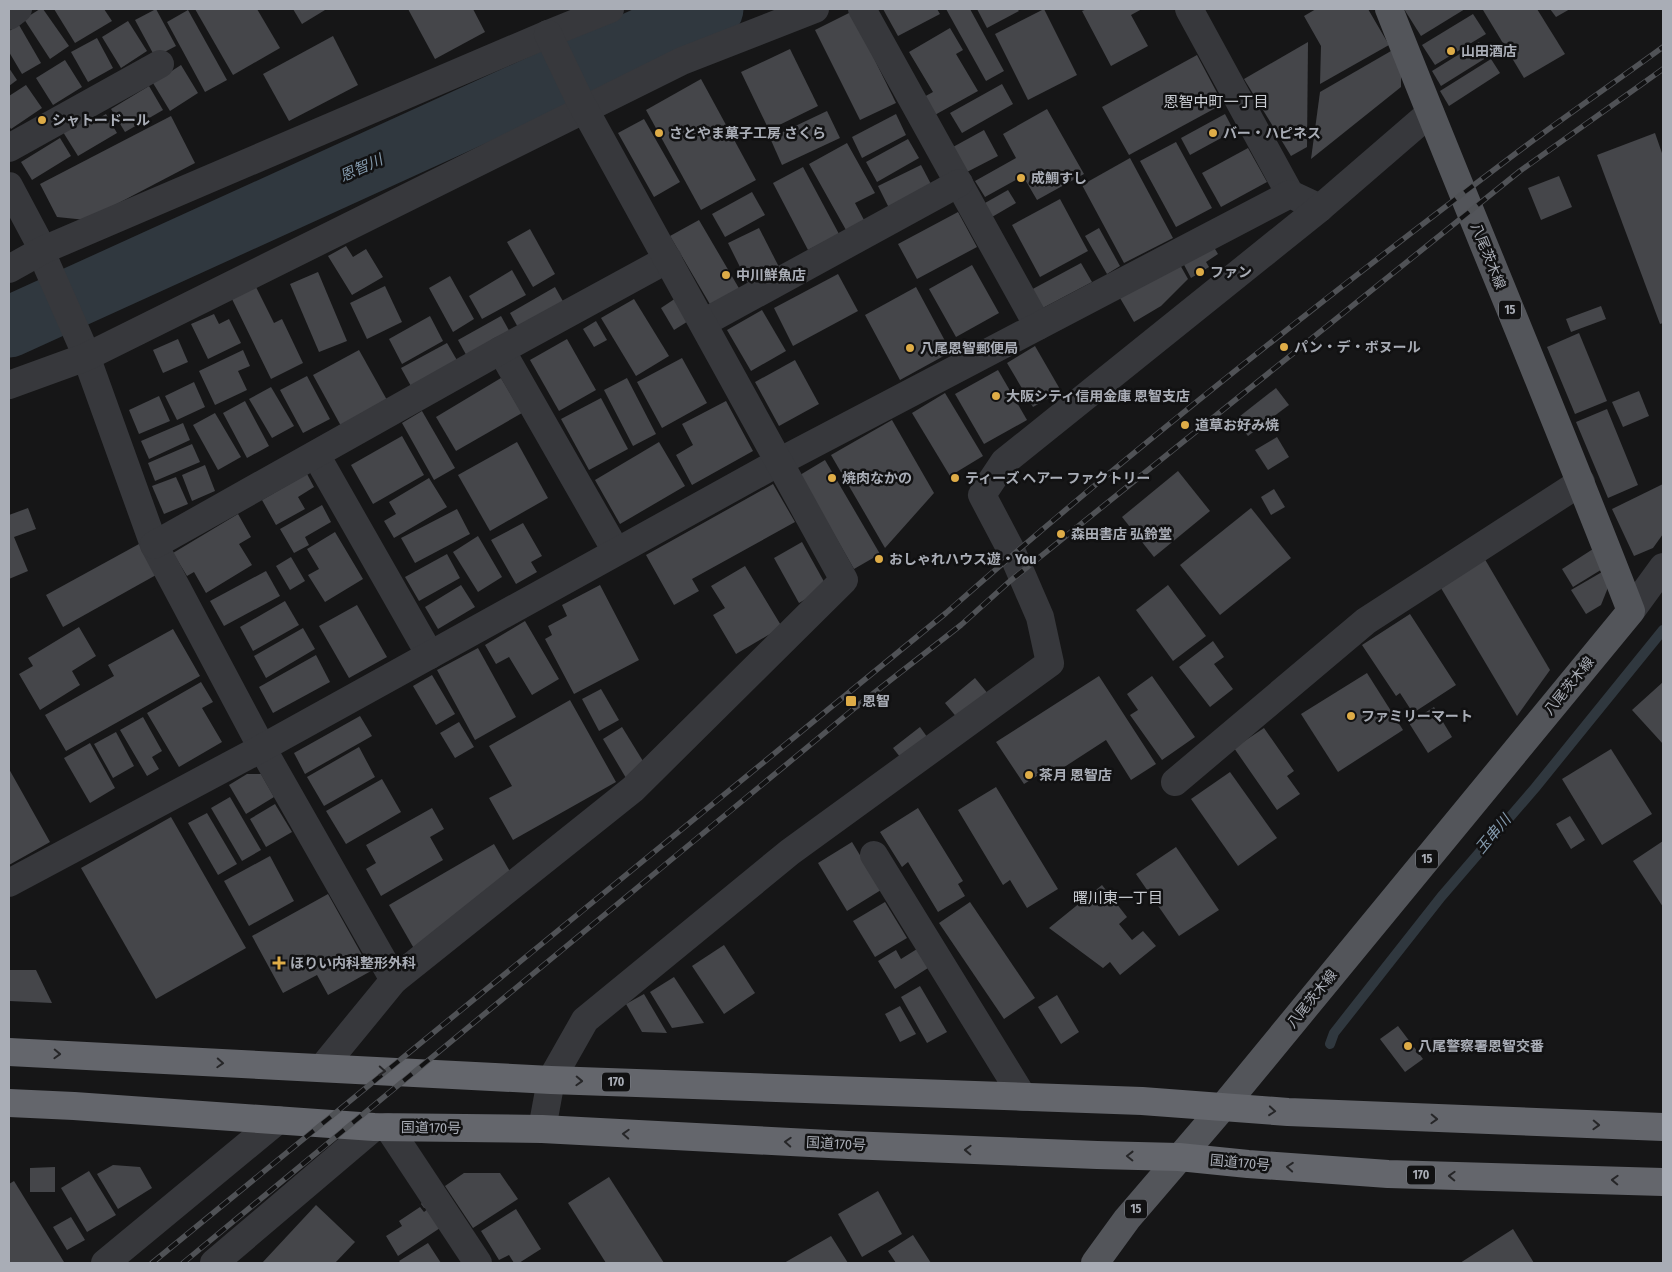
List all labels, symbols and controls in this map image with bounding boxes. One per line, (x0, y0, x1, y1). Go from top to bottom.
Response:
place label: 山田酒店 (1461, 43, 1517, 60)
marker: 山田酒店 (1445, 45, 1457, 57)
district label: 恩智中町一丁目 (1163, 93, 1269, 111)
place label: シャトードール (52, 112, 150, 129)
marker: シャトードール (36, 114, 48, 126)
place label: さとやま菓子工房 さくら (669, 125, 826, 142)
place label: バー・ハピネス (1223, 125, 1321, 142)
marker: さとやま菓子工房 さくら (653, 127, 665, 139)
marker: バー・ハピネス (1207, 127, 1219, 139)
water label: 恩智川 (337, 150, 387, 185)
place label: 成鯛すし (1031, 170, 1087, 187)
marker: 成鯛すし (1015, 172, 1027, 184)
street label: 八尾茨木線 (1467, 220, 1509, 292)
place label: ファン (1210, 264, 1252, 281)
marker: ファン (1194, 266, 1206, 278)
place label: 中川鮮魚店 (736, 267, 806, 284)
marker: 中川鮮魚店 (720, 269, 732, 281)
road number: 15 (1499, 300, 1521, 320)
place label: パン・デ・ボヌール (1294, 339, 1421, 356)
place label: 八尾恩智郵便局 (920, 340, 1018, 357)
marker: パン・デ・ボヌール (1278, 341, 1290, 353)
marker: 八尾恩智郵便局 (904, 342, 916, 354)
place label: 大阪シティ信用金庫 恩智支店 (1006, 388, 1190, 405)
marker: 大阪シティ信用金庫 恩智支店 (990, 390, 1002, 402)
place label: 道草お好み焼 (1195, 417, 1279, 434)
marker: 道草お好み焼 (1179, 419, 1191, 431)
place label: 焼肉なかの (842, 470, 912, 487)
place label: ティーズ ヘアー ファクトリー (965, 470, 1150, 487)
marker: 焼肉なかの (826, 472, 838, 484)
marker: ティーズ ヘアー ファクトリー (949, 472, 961, 484)
place label: 森田書店 弘鈴堂 (1071, 526, 1172, 543)
marker: 森田書店 弘鈴堂 (1055, 528, 1067, 540)
place label: おしゃれハウス遊・You (889, 551, 1036, 568)
marker: おしゃれハウス遊・You (873, 553, 885, 565)
street label: 八尾茨木線 (1540, 653, 1598, 719)
place label: 恩智 (862, 693, 890, 710)
marker: 恩智 (844, 694, 858, 708)
place label: ファミリーマート (1361, 708, 1473, 725)
marker: ファミリーマート (1345, 710, 1357, 722)
place label: 茶月 恩智店 (1039, 767, 1112, 784)
marker: 茶月 恩智店 (1023, 769, 1035, 781)
water label: 玉串川 (1472, 809, 1516, 857)
road number: 15 (1416, 850, 1438, 869)
district label: 曙川東一丁目 (1073, 889, 1163, 907)
place label: ほりい内科整形外科 (290, 955, 416, 972)
marker: ほりい内科整形外科 (272, 956, 286, 970)
street label: 八尾茨木線 (1283, 966, 1341, 1032)
place label: 八尾警察署恩智交番 (1418, 1038, 1544, 1055)
marker: 八尾警察署恩智交番 (1402, 1040, 1414, 1052)
one-way arrow (54, 1049, 62, 1060)
one-way arrow (216, 1057, 224, 1068)
one-way arrow (378, 1066, 386, 1077)
road number: 170 (602, 1072, 630, 1092)
one-way arrow (576, 1076, 584, 1086)
one-way arrow (1268, 1105, 1276, 1116)
one-way arrow (1430, 1113, 1438, 1124)
street label: 国道170号 (401, 1119, 461, 1137)
one-way arrow (1593, 1119, 1601, 1130)
one-way arrow (622, 1128, 630, 1139)
street label: 国道170号 (805, 1134, 867, 1154)
one-way arrow (784, 1137, 792, 1148)
one-way arrow (964, 1145, 972, 1155)
one-way arrow (1126, 1151, 1134, 1161)
street label: 国道170号 (1209, 1152, 1271, 1174)
one-way arrow (1286, 1162, 1294, 1173)
road number: 170 (1407, 1166, 1435, 1184)
one-way arrow (1448, 1170, 1456, 1181)
one-way arrow (1610, 1175, 1618, 1185)
road number: 15 (1125, 1200, 1147, 1218)

